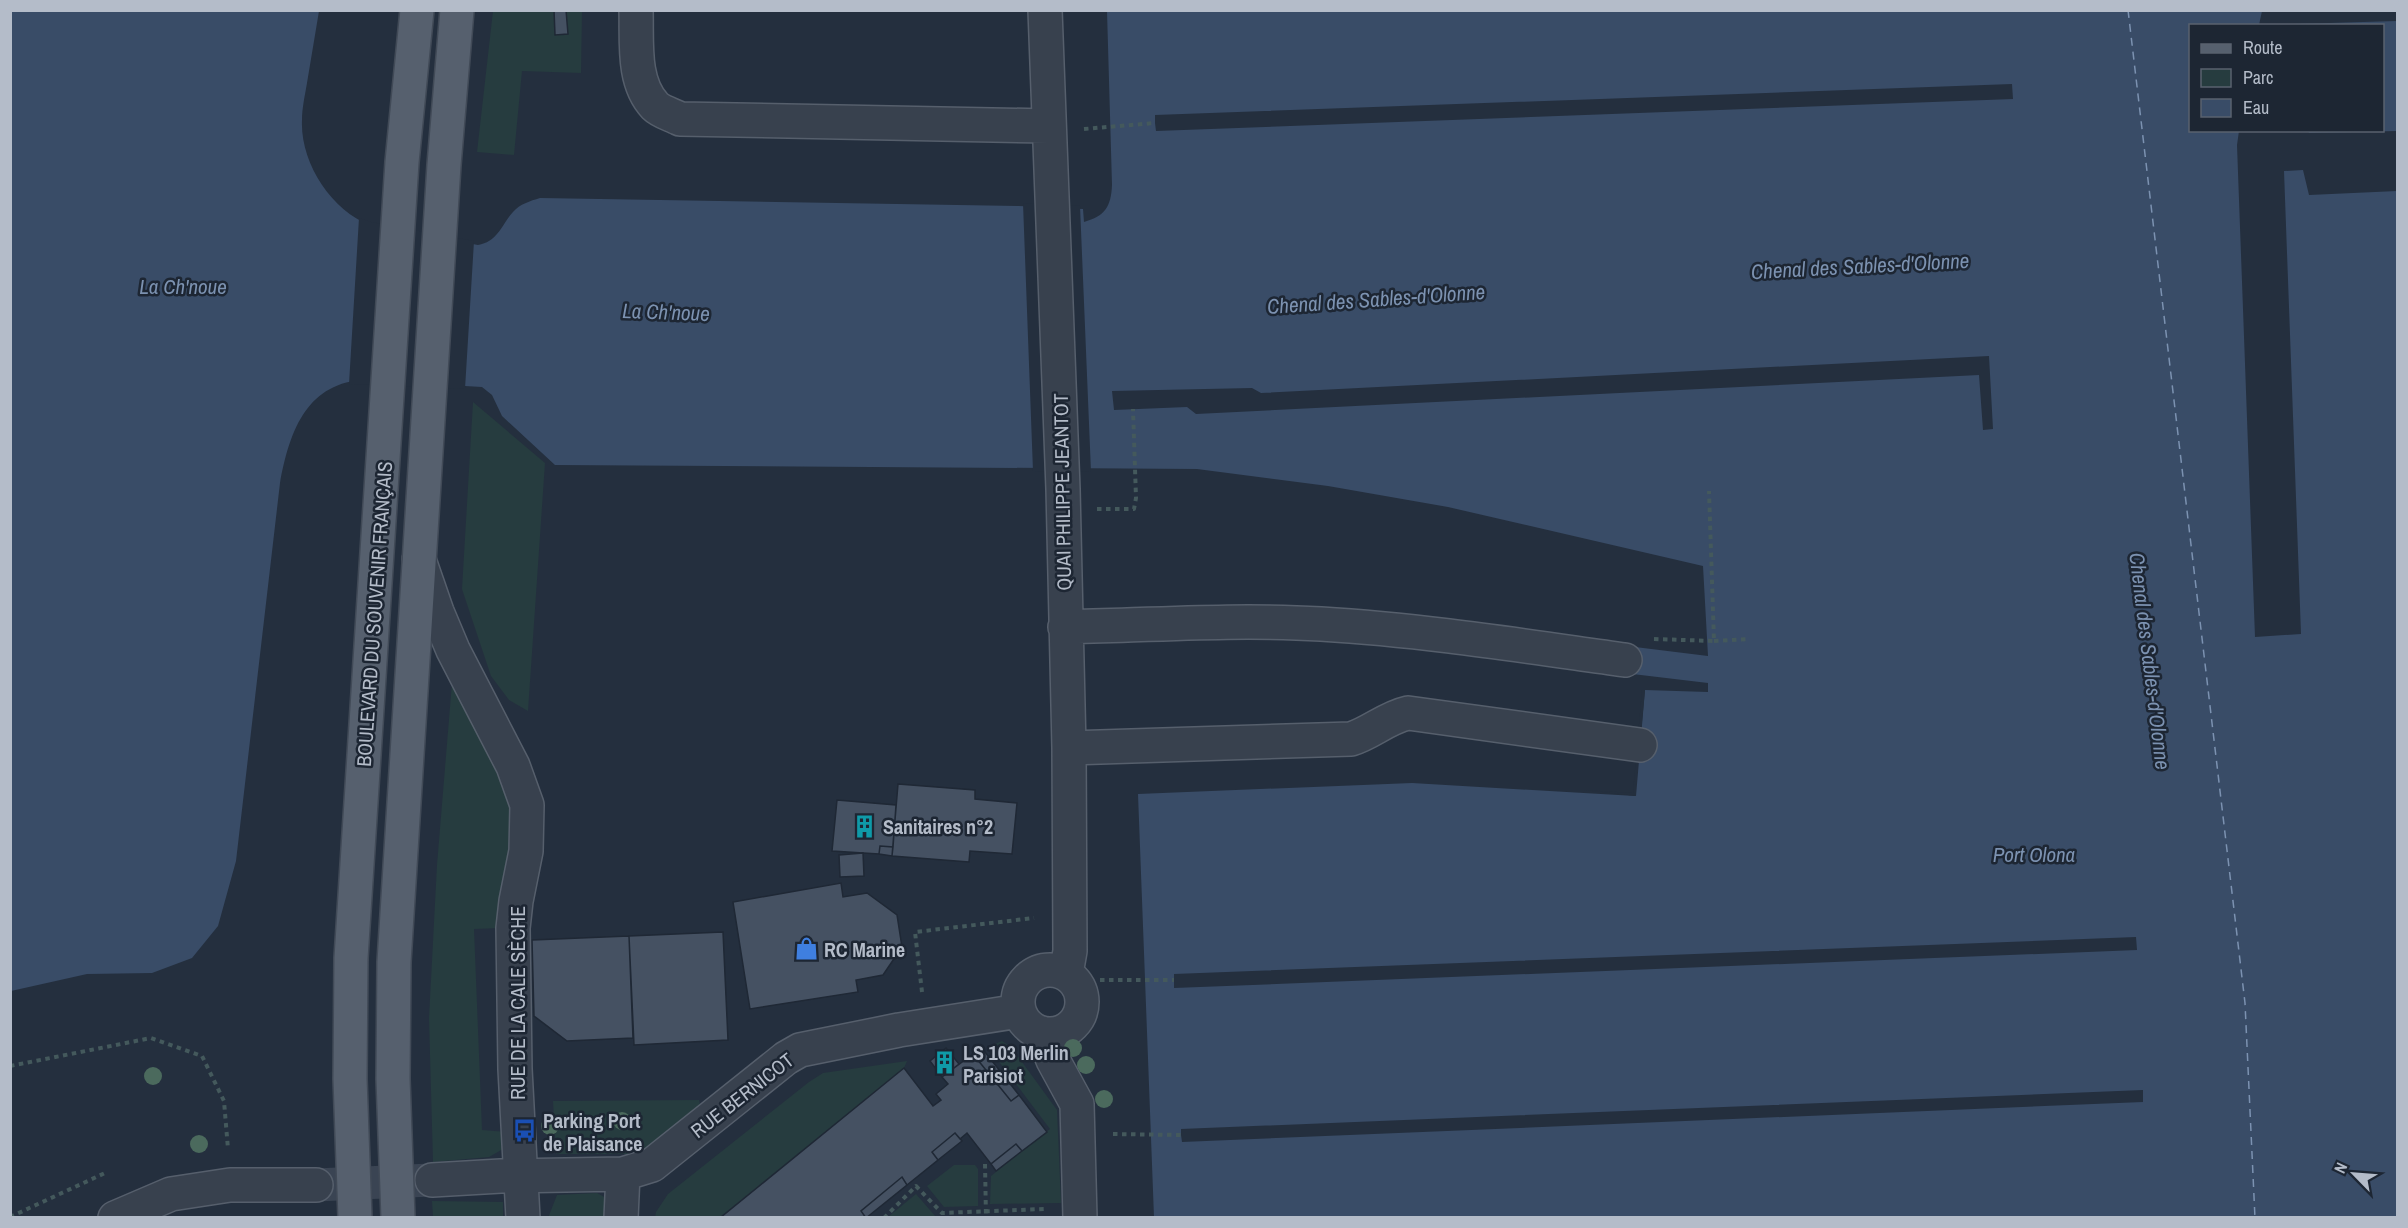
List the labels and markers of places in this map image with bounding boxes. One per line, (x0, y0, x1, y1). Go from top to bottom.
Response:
building icon: Sanitaires n°2 (852, 813, 878, 839)
place label: Sanitaires n°2 (883, 813, 993, 840)
shop icon: RC Marine (793, 936, 819, 962)
place label: RC Marine (824, 936, 905, 963)
place label: LS 103 Merlin Parisiot (963, 1039, 1069, 1089)
building icon: LS 103 Merlin Parisiot (932, 1050, 958, 1076)
place label: Parking Port de Plaisance (543, 1107, 642, 1157)
bus stop icon: Parking Port de Plaisance (512, 1118, 538, 1144)

